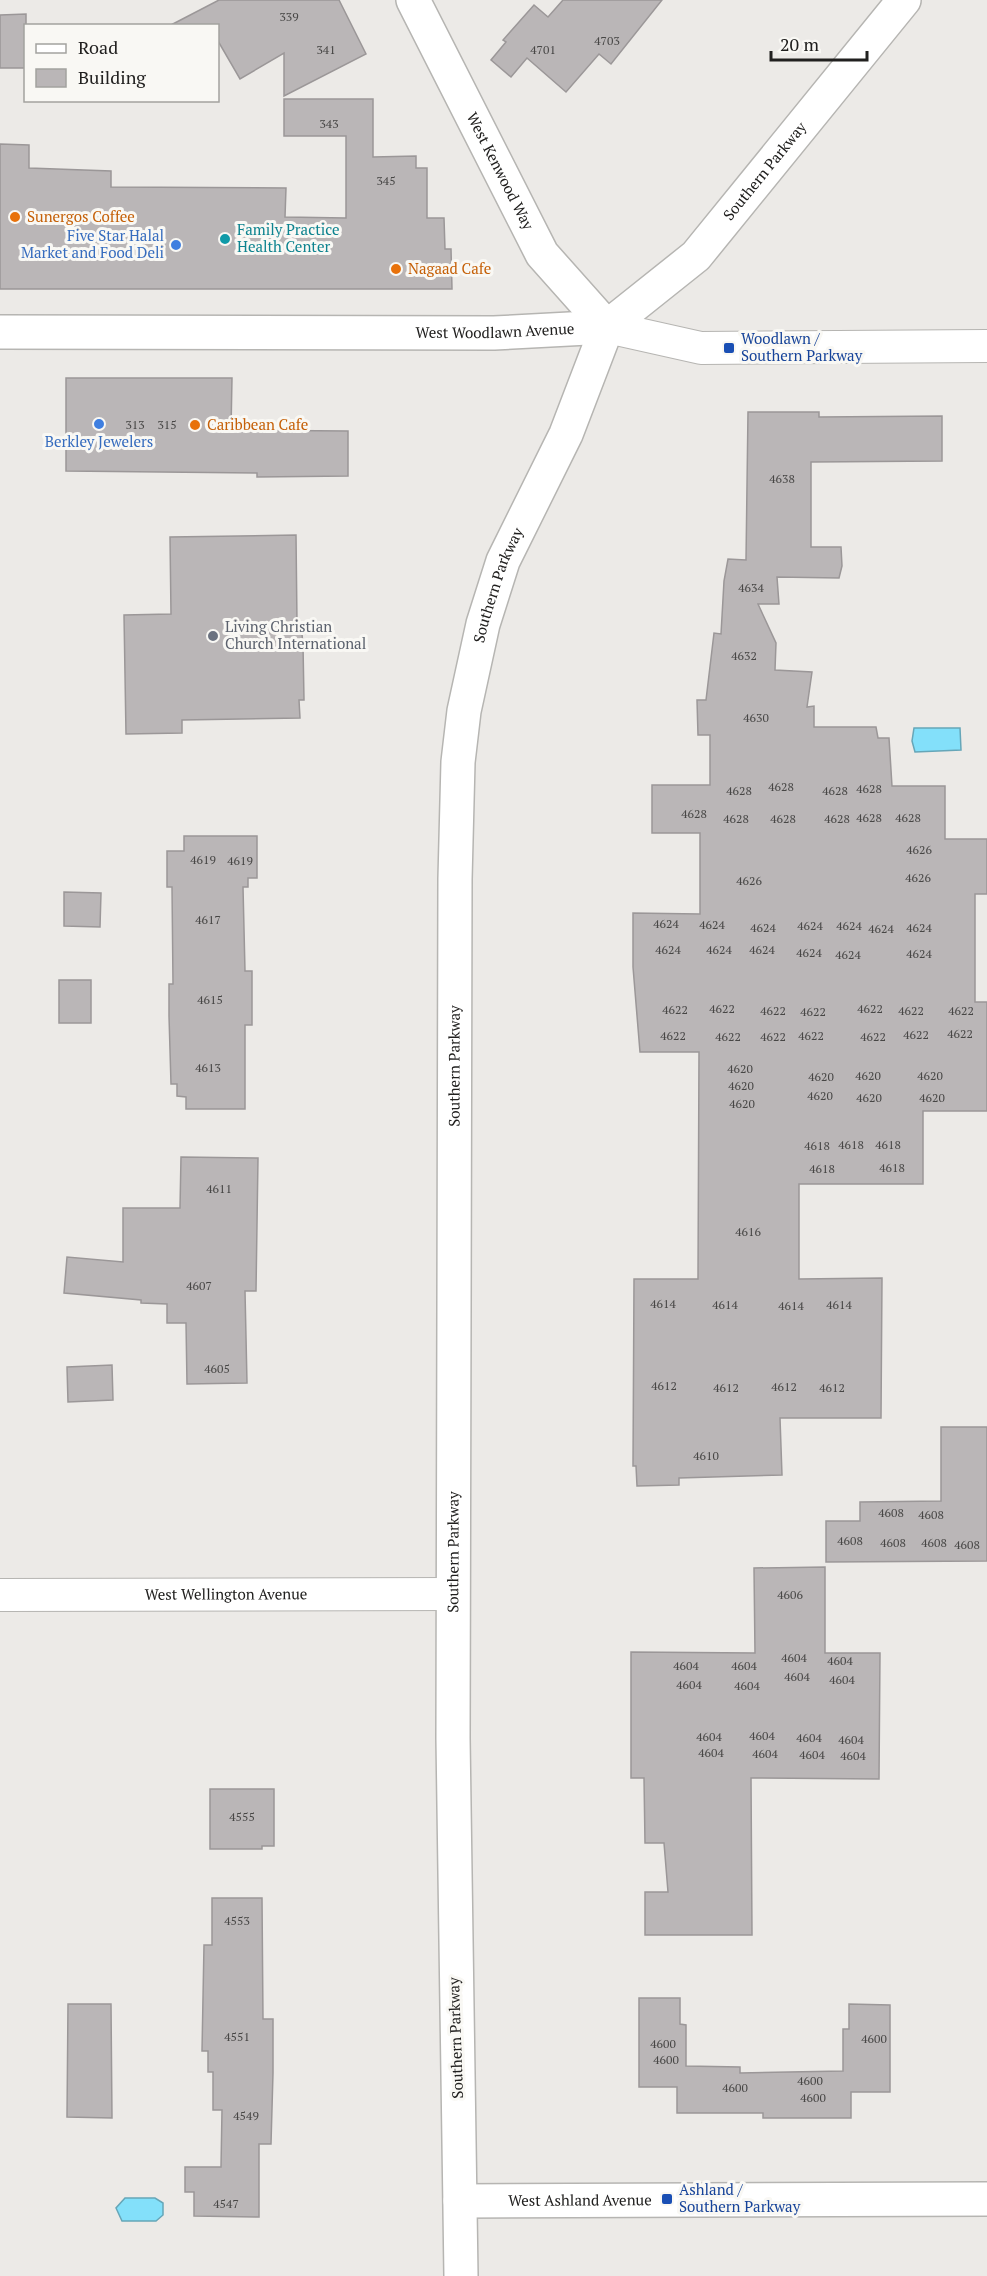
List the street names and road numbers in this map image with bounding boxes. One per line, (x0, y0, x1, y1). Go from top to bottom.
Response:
street label: West Kenwood Way (463, 109, 539, 233)
street label: Southern Parkway (718, 117, 810, 224)
street label: West Woodlawn Avenue (416, 318, 575, 342)
street label: Southern Parkway (468, 523, 527, 645)
street label: Southern Parkway (443, 1005, 464, 1127)
street label: Southern Parkway (442, 1491, 463, 1613)
street label: West Wellington Avenue (145, 1583, 307, 1604)
street label: Southern Parkway (443, 1977, 467, 2099)
street label: West Ashland Avenue (508, 2189, 652, 2210)

